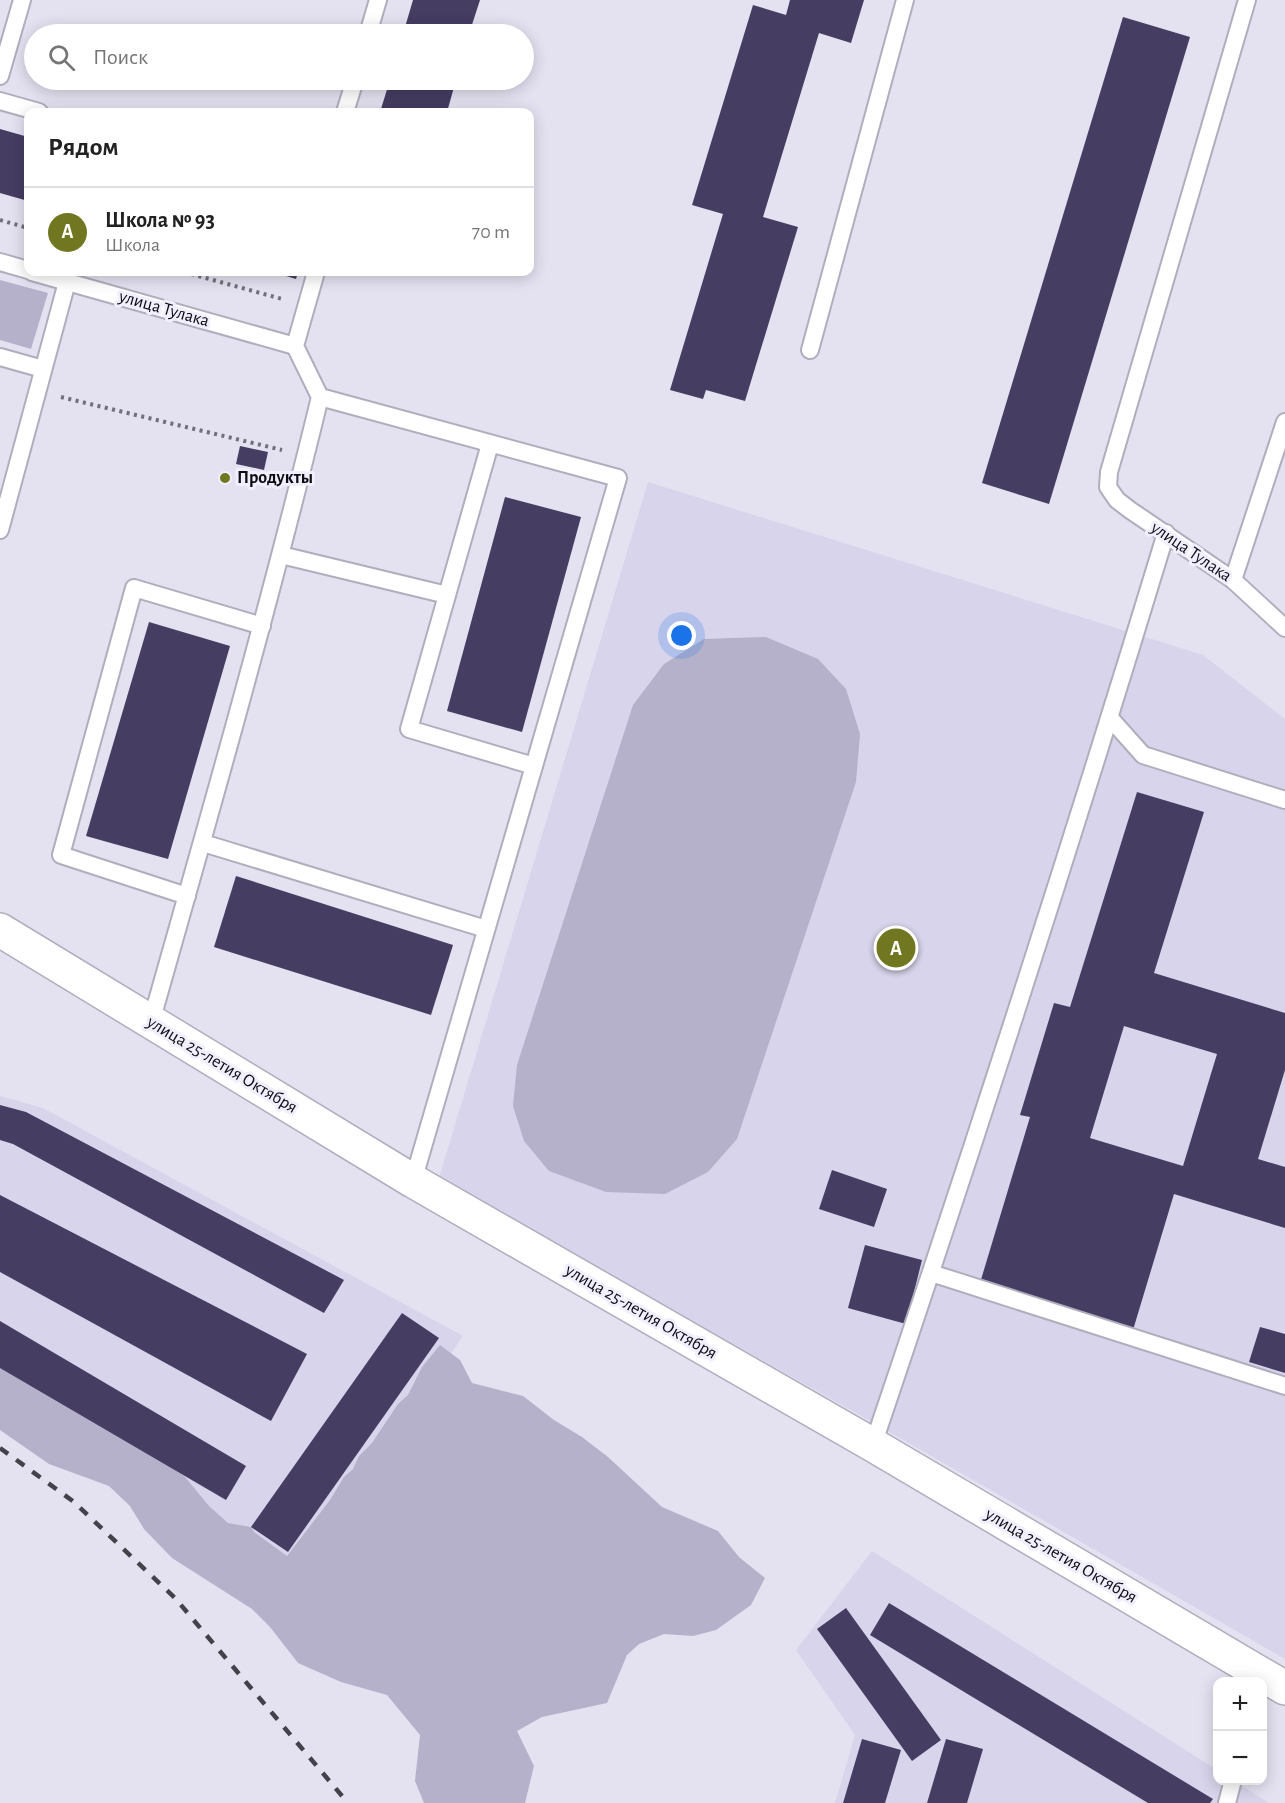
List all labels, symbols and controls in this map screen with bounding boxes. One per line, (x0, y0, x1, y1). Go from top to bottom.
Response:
search box (24, 24, 534, 90)
icon: search (45, 41, 78, 74)
text: Поиск (93, 46, 148, 68)
text: Рядом (48, 134, 119, 160)
text: Школа № 93 (105, 209, 215, 231)
text: A (62, 222, 74, 242)
text: 70 m (472, 222, 510, 242)
text: Школа (105, 235, 160, 255)
street label: улица Тулака (116, 287, 211, 330)
place label: Продукты (237, 469, 313, 487)
marker: Продукты (218, 471, 232, 485)
street label: улица Тулака (1147, 518, 1235, 585)
your location (667, 621, 696, 650)
pin: A (876, 926, 916, 970)
street label: улица 25-летия Октября (143, 1012, 301, 1117)
street label: улица 25-летия Октября (561, 1260, 720, 1363)
street label: улица 25-летия Октября (981, 1504, 1140, 1607)
map controls (1213, 1677, 1267, 1785)
button: + (1213, 1677, 1267, 1731)
button: − (1213, 1731, 1267, 1785)

